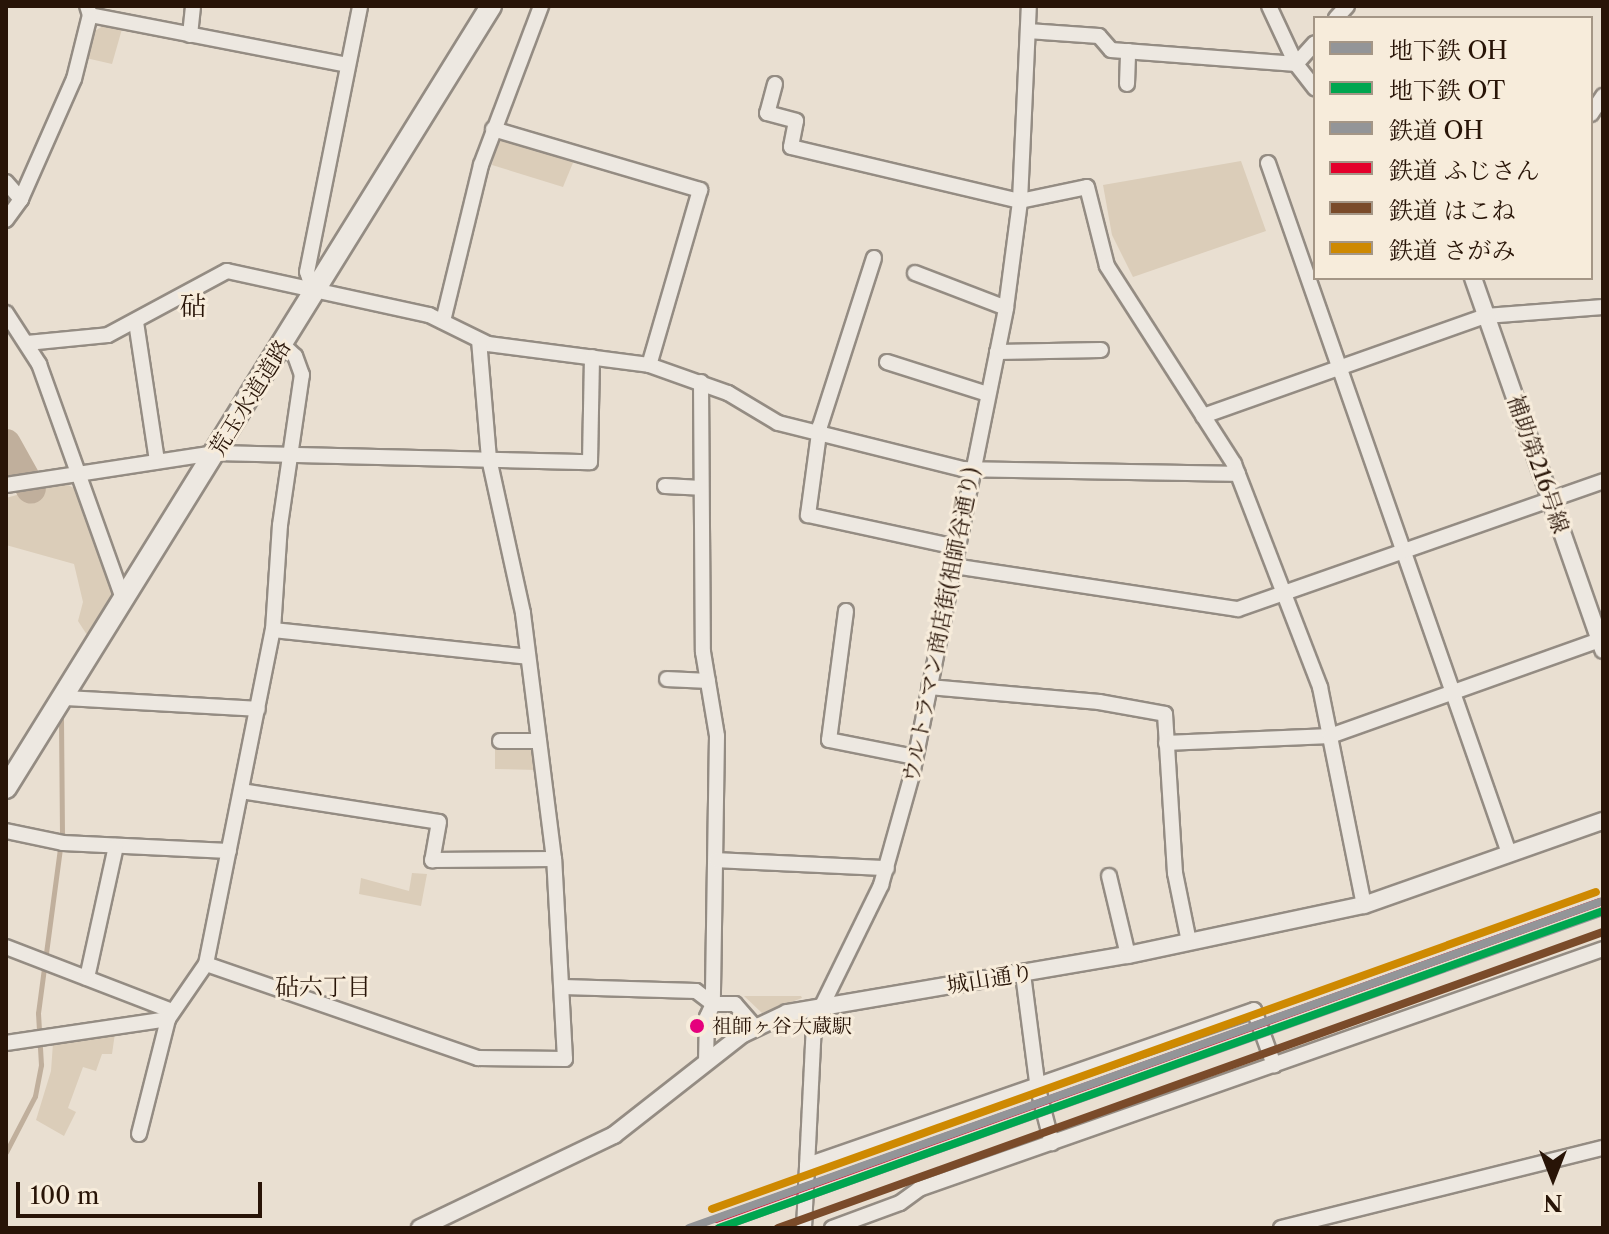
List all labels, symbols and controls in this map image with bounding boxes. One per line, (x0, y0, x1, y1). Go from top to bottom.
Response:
legend (1313, 16, 1593, 280)
text: 地下鉄 OH (1389, 36, 1508, 65)
text: 地下鉄 OT (1389, 76, 1505, 105)
text: 鉄道 OH (1389, 116, 1484, 145)
text: 鉄道 ふじさん (1389, 156, 1539, 185)
text: 鉄道 はこね (1389, 196, 1515, 225)
text: 鉄道 さがみ (1389, 236, 1515, 265)
district label: 砧 (180, 291, 206, 323)
street label: 荒玉水道道路 (204, 335, 296, 461)
street label: 補助第216号線 (1502, 391, 1574, 537)
street label: ウルトラマン商店街(祖師谷通り) (897, 465, 985, 785)
street label: 城山通り (944, 959, 1036, 999)
district label: 砧六丁目 (275, 973, 371, 1001)
place label: 祖師ヶ谷大蔵駅 (712, 1014, 852, 1038)
marker: 祖師ヶ谷大蔵駅 (689, 1018, 705, 1034)
north arrow (1513, 1138, 1593, 1218)
scale bar (20, 1166, 266, 1216)
text: 100 m (30, 1181, 99, 1210)
text: N (1543, 1189, 1563, 1216)

